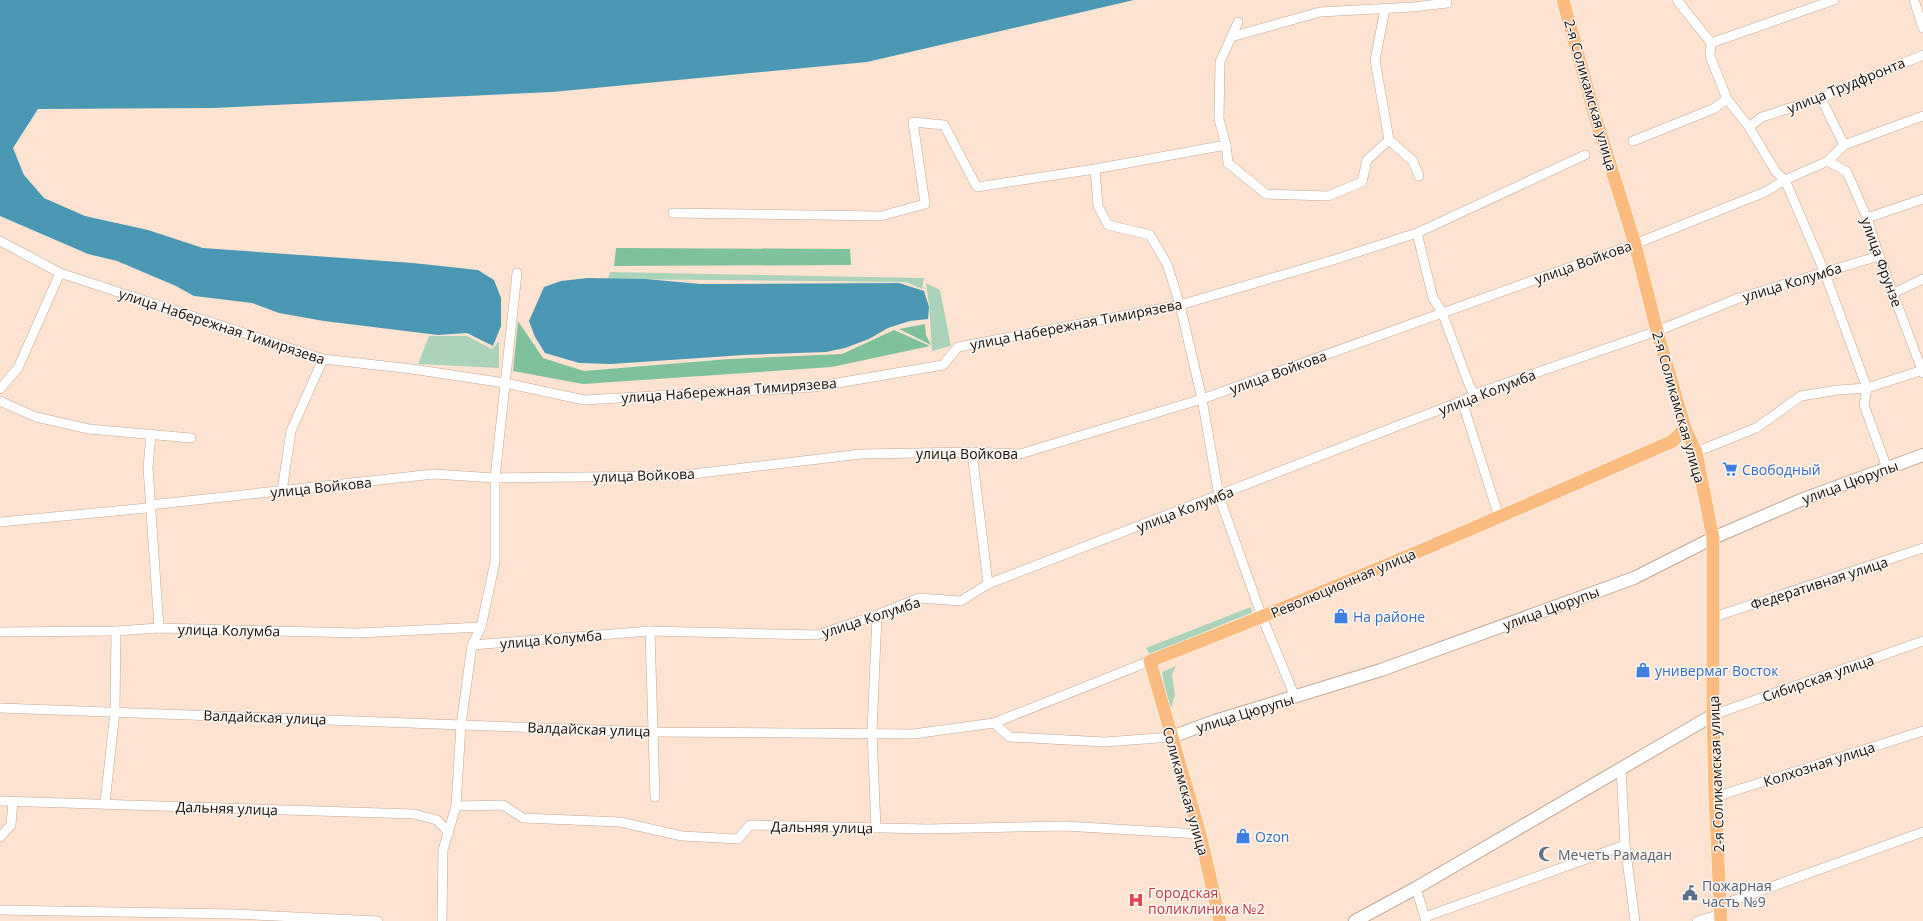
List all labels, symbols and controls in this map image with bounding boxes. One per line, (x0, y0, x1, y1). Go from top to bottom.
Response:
street label: 2-я Соликамская улица (1560, 17, 1622, 173)
street label: улица Трудфронта (1784, 53, 1908, 117)
street label: улица Фрунзе (1857, 214, 1907, 310)
street label: улица Войкова (1532, 236, 1634, 288)
street label: улица Колумба (1740, 258, 1844, 306)
street label: улица Набережная Тимирязева (116, 284, 328, 368)
street label: улица Набережная Тимирязева (968, 294, 1184, 354)
street label: 2-я Соликамская улица (1648, 329, 1710, 485)
street label: улица Войкова (1227, 346, 1329, 398)
street label: улица Колумба (1436, 365, 1538, 419)
street label: улица Набережная Тимирязева (621, 373, 837, 407)
street label: улица Войкова (916, 444, 1018, 463)
street label: улица Цюрупы (1799, 456, 1901, 508)
supermarket icon: Свободный (1721, 460, 1739, 478)
place label: Свободный (1742, 460, 1821, 479)
street label: улица Войкова (593, 464, 695, 486)
street label: улица Войкова (269, 472, 373, 502)
street label: улица Колумба (1134, 482, 1236, 536)
street label: Революционная улица (1268, 544, 1418, 622)
street label: Федеративная улица (1748, 552, 1890, 614)
street label: улица Цюрупы (1500, 582, 1602, 634)
street label: улица Колумба (819, 592, 923, 642)
shop icon: На районе (1332, 607, 1350, 625)
place label: На районе (1353, 607, 1425, 626)
street label: улица Колумба (178, 620, 280, 640)
street label: улица Колумба (499, 625, 603, 653)
street label: Сибирская улица (1760, 650, 1876, 706)
shop icon: универмаг Восток (1634, 661, 1652, 679)
place label: универмаг Восток (1655, 661, 1779, 680)
street label: улица Цюрупы (1194, 689, 1296, 737)
street label: 2-я Соликамская улица (1704, 695, 1728, 853)
street label: Валдайская улица (203, 705, 327, 729)
street label: Валдайская улица (527, 717, 651, 741)
street label: Соликамская улица (1159, 724, 1213, 858)
street label: Колхозная улица (1761, 737, 1877, 791)
street label: Дальняя улица (176, 797, 278, 819)
street label: Дальняя улица (771, 817, 873, 837)
shop icon: Ozon (1234, 827, 1252, 845)
place label: Ozon (1255, 827, 1289, 846)
mosque icon: Мечеть Рамадан (1537, 845, 1555, 863)
place label: Мечеть Рамадан (1558, 845, 1672, 864)
place label: Пожарная часть №9 (1702, 876, 1772, 911)
place label: Городская поликлиника №2 (1148, 883, 1265, 918)
public building icon: Пожарная часть №9 (1681, 884, 1699, 902)
hospital icon: Городская поликлиника №2 (1127, 891, 1145, 909)

